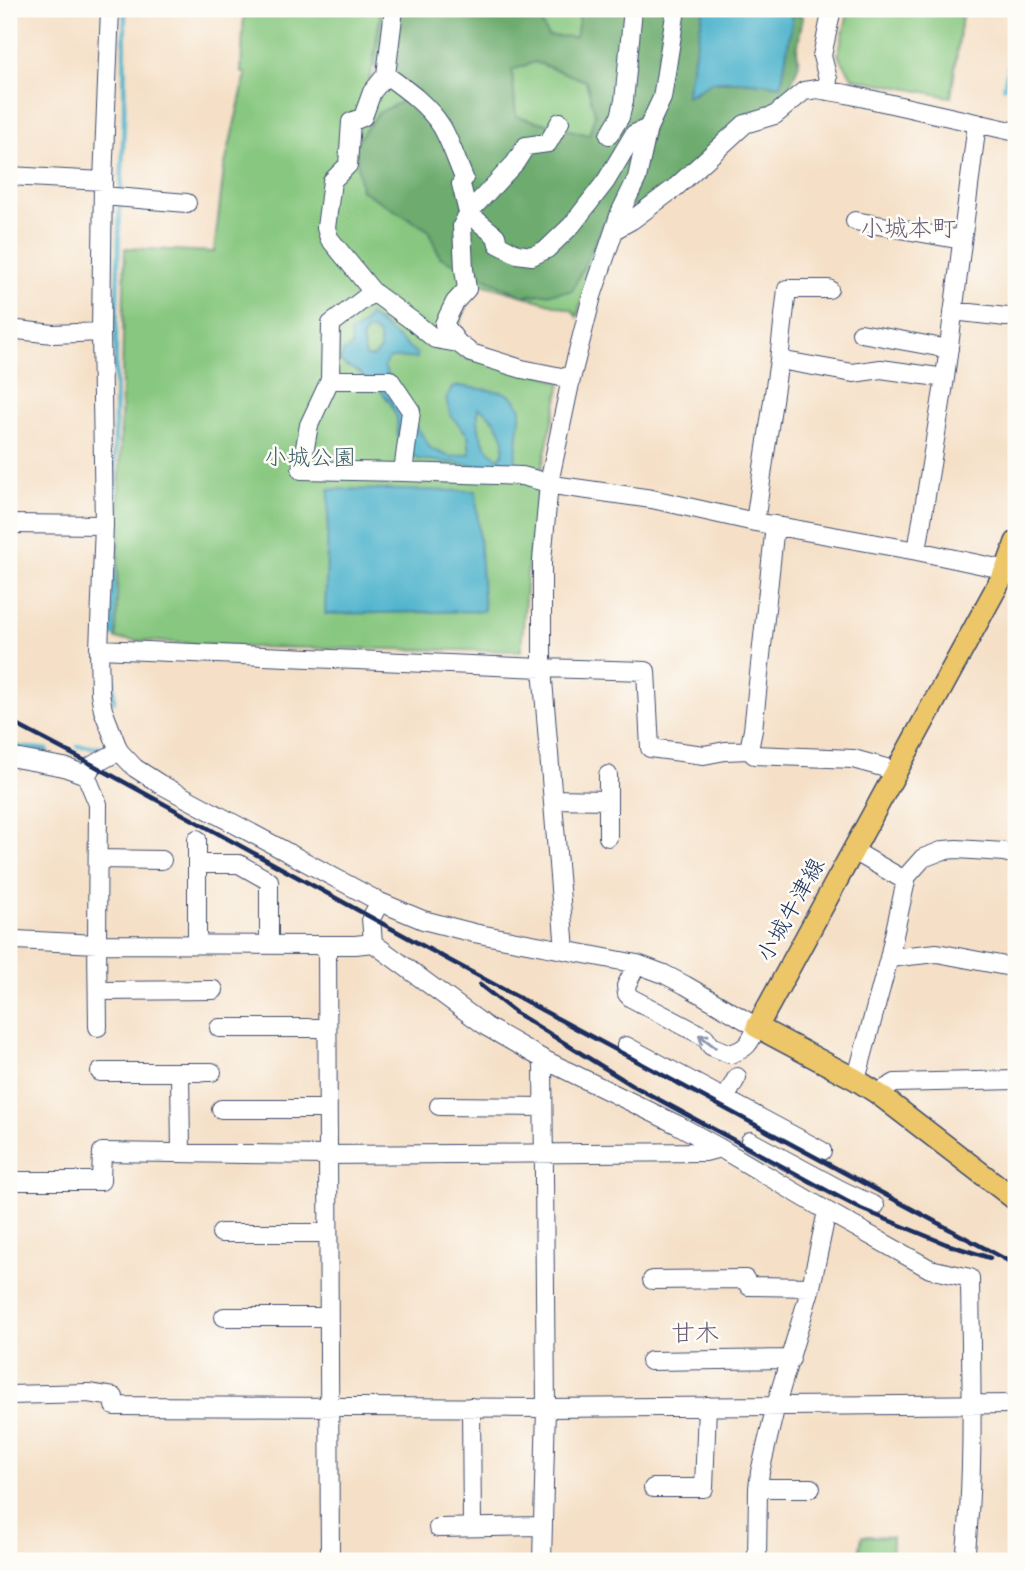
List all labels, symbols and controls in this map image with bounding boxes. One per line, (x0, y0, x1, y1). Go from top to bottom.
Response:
district label: 小城本町 (860, 212, 956, 246)
park label: 小城公園 (264, 442, 356, 474)
street label: 小城牛津線 (749, 852, 833, 968)
one-way arrow (698, 1033, 716, 1048)
district label: 甘木 (671, 1317, 719, 1351)

